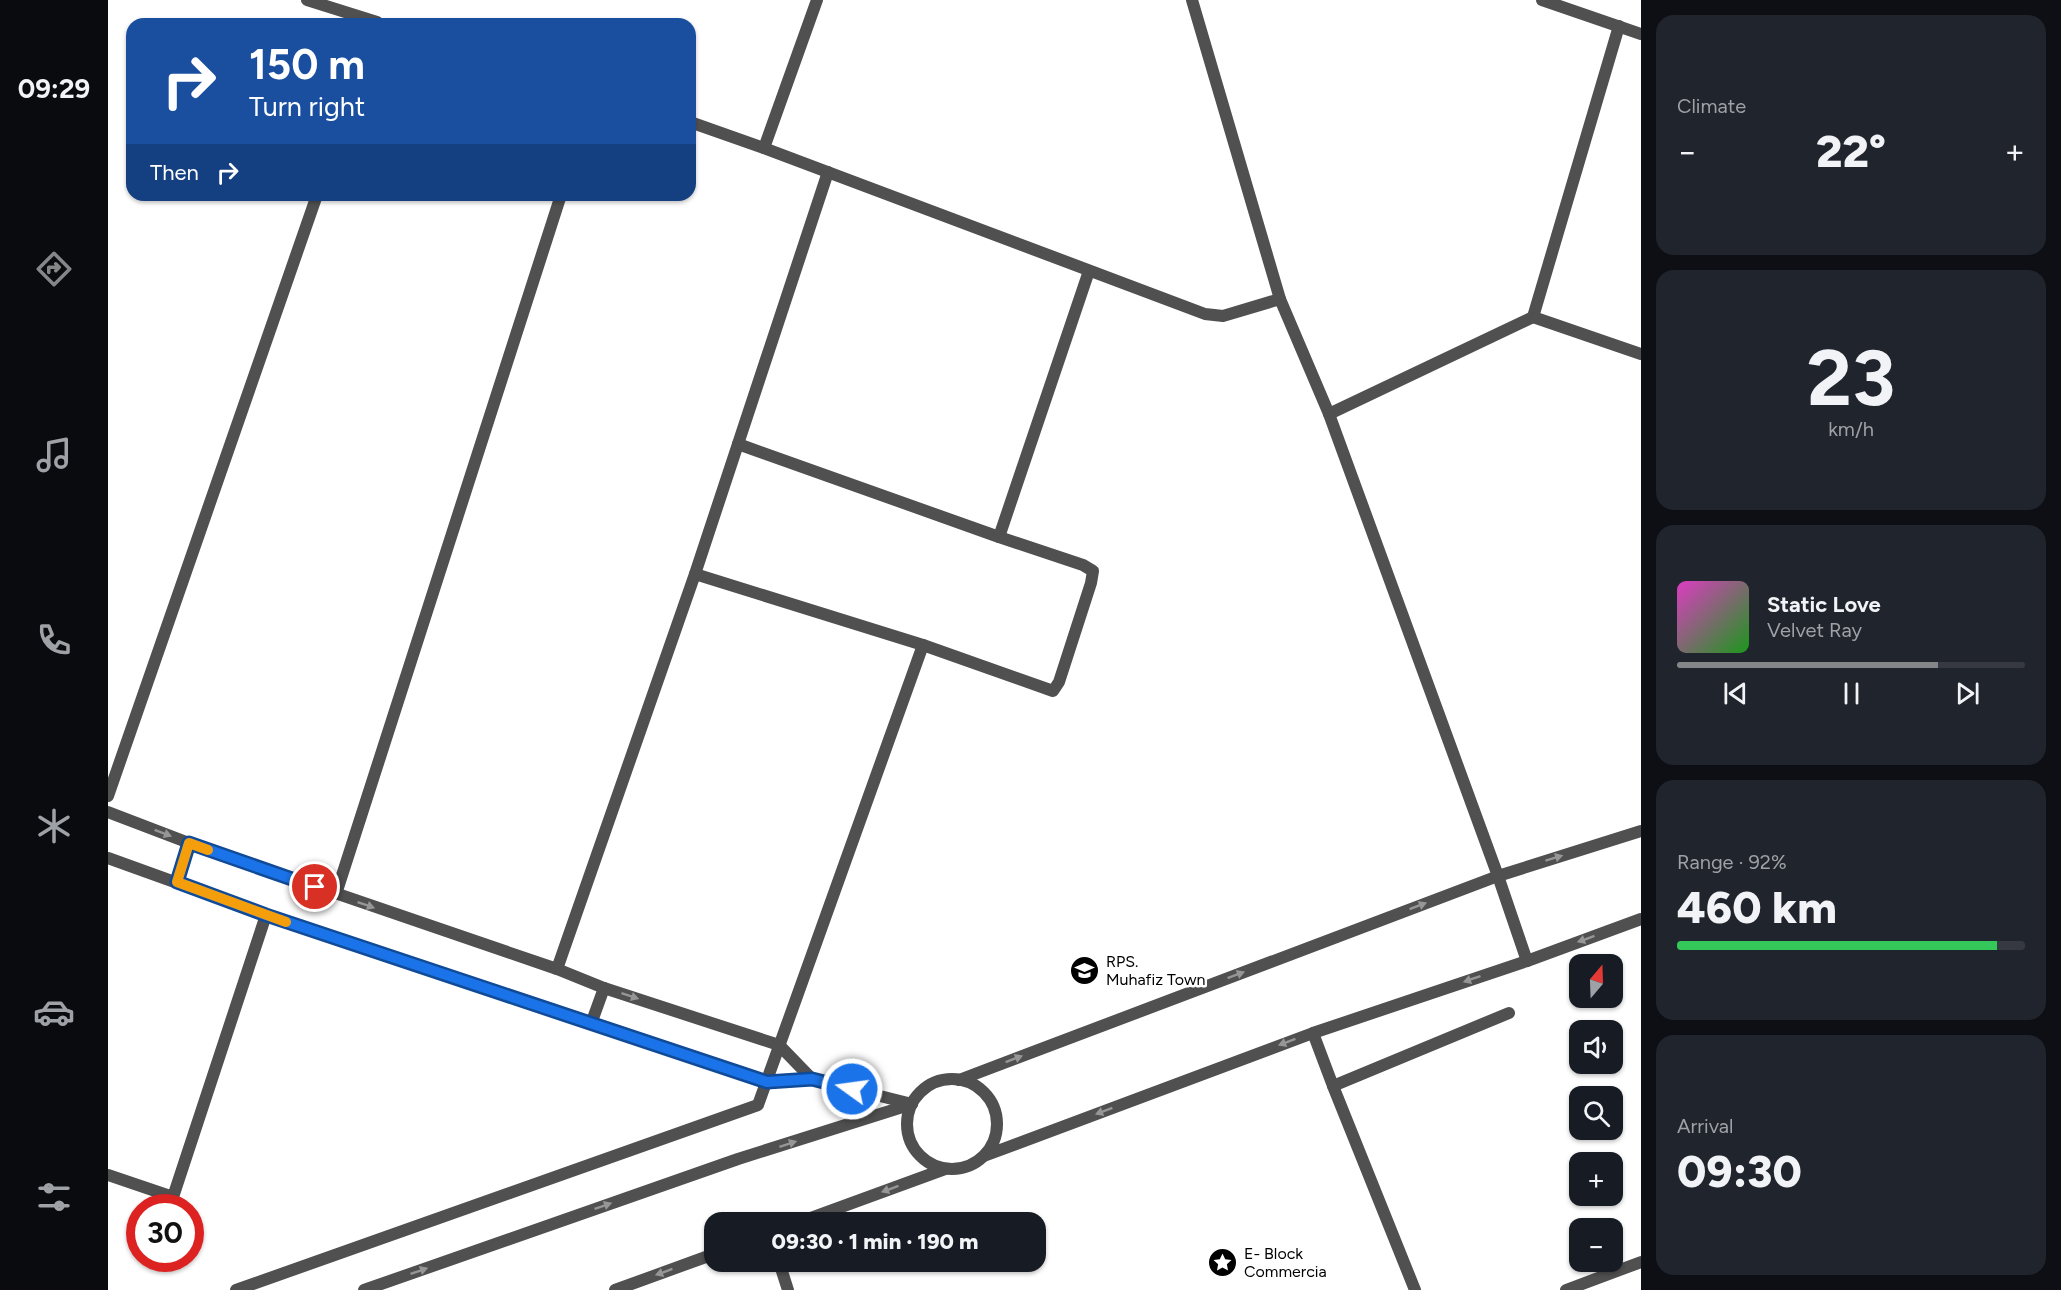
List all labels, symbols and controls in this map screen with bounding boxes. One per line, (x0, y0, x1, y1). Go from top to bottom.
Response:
text: 150 m (249, 39, 365, 90)
icon: right (150, 42, 228, 120)
text: 09:29 (18, 72, 90, 105)
text: Turn right (249, 90, 365, 123)
text: Climate (1677, 94, 1746, 118)
text: 22° (1816, 124, 1886, 178)
text: − (1677, 132, 1698, 171)
text: + (2004, 132, 2025, 171)
icon: right (211, 156, 244, 189)
text: Then (150, 159, 199, 186)
icon: directions (33, 248, 75, 290)
text: 23 (1807, 331, 1895, 425)
text: km/h (1828, 417, 1874, 441)
icon: music (33, 434, 75, 476)
text: Static Love (1767, 591, 1881, 618)
text: Velvet Ray (1767, 618, 1862, 642)
icon: phone (33, 619, 75, 661)
icon: previous (1719, 677, 1752, 710)
icon: pause (1835, 677, 1868, 710)
icon: next (1951, 677, 1984, 710)
icon: climate (33, 805, 75, 847)
one-way arrow (154, 828, 172, 838)
text: Range · 92% (1677, 850, 1787, 874)
one-way arrow (1545, 853, 1563, 862)
pin (289, 861, 340, 912)
icon: arrive (298, 870, 331, 903)
text: 460 km (1677, 880, 1837, 934)
one-way arrow (357, 900, 375, 910)
one-way arrow (1409, 901, 1427, 910)
one-way arrow (1577, 935, 1595, 944)
place label: RPS. Muhafiz Town (1106, 952, 1205, 989)
school or university icon: RPS. Muhafiz Town (1069, 954, 1101, 986)
north arrow (1569, 954, 1623, 1008)
map controls (1569, 954, 1623, 1272)
one-way arrow (1227, 970, 1245, 979)
one-way arrow (1462, 975, 1480, 985)
icon: car (33, 991, 75, 1033)
one-way arrow (621, 992, 639, 1002)
button: sound (1569, 1020, 1623, 1074)
one-way arrow (1278, 1038, 1296, 1048)
one-way arrow (1005, 1054, 1023, 1063)
position arrow (820, 1057, 884, 1121)
button: search (1569, 1086, 1623, 1140)
one-way arrow (1095, 1106, 1113, 1116)
text: Arrival (1677, 1114, 1733, 1138)
one-way arrow (779, 1138, 797, 1148)
text: 09:30 (1677, 1144, 1802, 1198)
button: + (1569, 1152, 1623, 1206)
icon: filters (33, 1176, 75, 1218)
one-way arrow (881, 1185, 899, 1195)
speed limit sign: 30 (126, 1194, 204, 1272)
one-way arrow (594, 1201, 612, 1211)
button: − (1569, 1218, 1623, 1272)
text: 09:30 · 1 min · 190 m (772, 1228, 978, 1255)
place label: E- Block Commercia (1244, 1244, 1327, 1281)
place icon: E- Block Commercia (1207, 1246, 1239, 1278)
one-way arrow (410, 1265, 428, 1275)
one-way arrow (655, 1267, 673, 1277)

